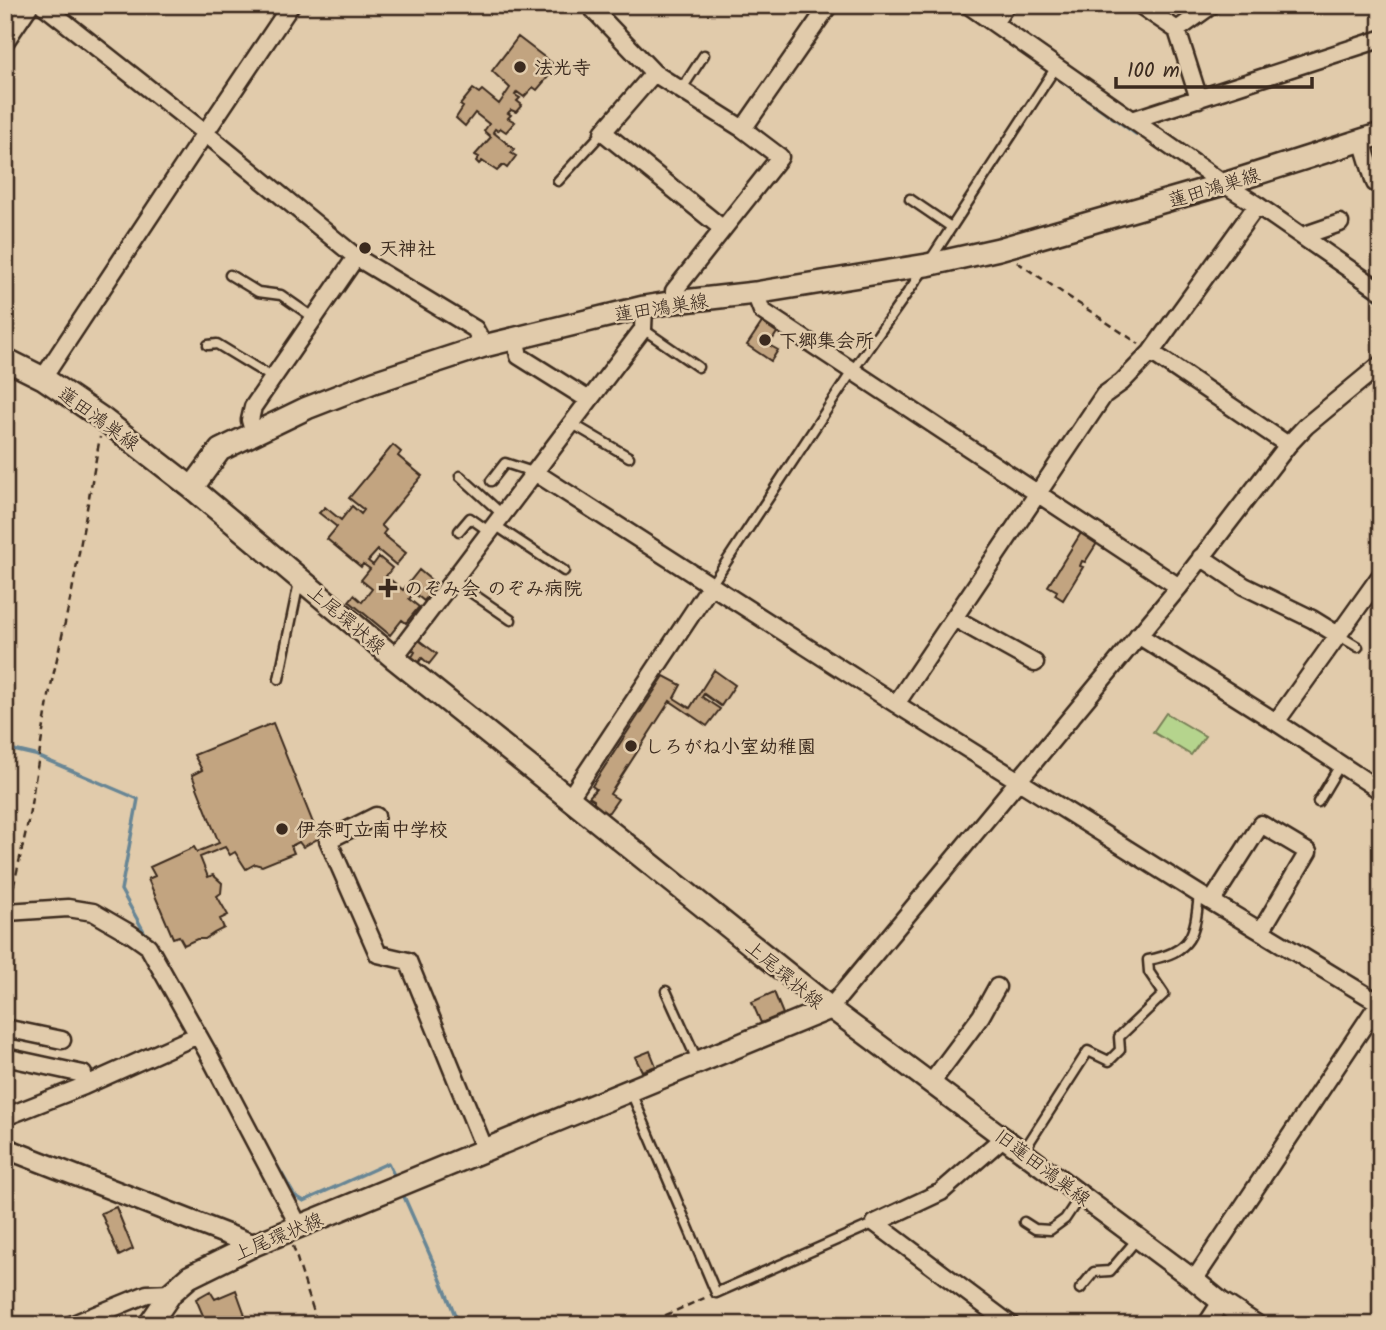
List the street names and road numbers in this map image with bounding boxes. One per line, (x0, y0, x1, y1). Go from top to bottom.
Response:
street label: 蓮田鴻巣線 (1165, 161, 1264, 217)
street label: 蓮田鴻巣線 (612, 287, 711, 331)
street label: 蓮田鴻巣線 (51, 380, 145, 460)
street label: 上尾環状線 (300, 579, 392, 663)
street label: 上尾環状線 (738, 934, 830, 1018)
street label: 旧蓮田鴻巣線 (987, 1122, 1096, 1215)
street label: 上尾環状線 (229, 1205, 328, 1270)

